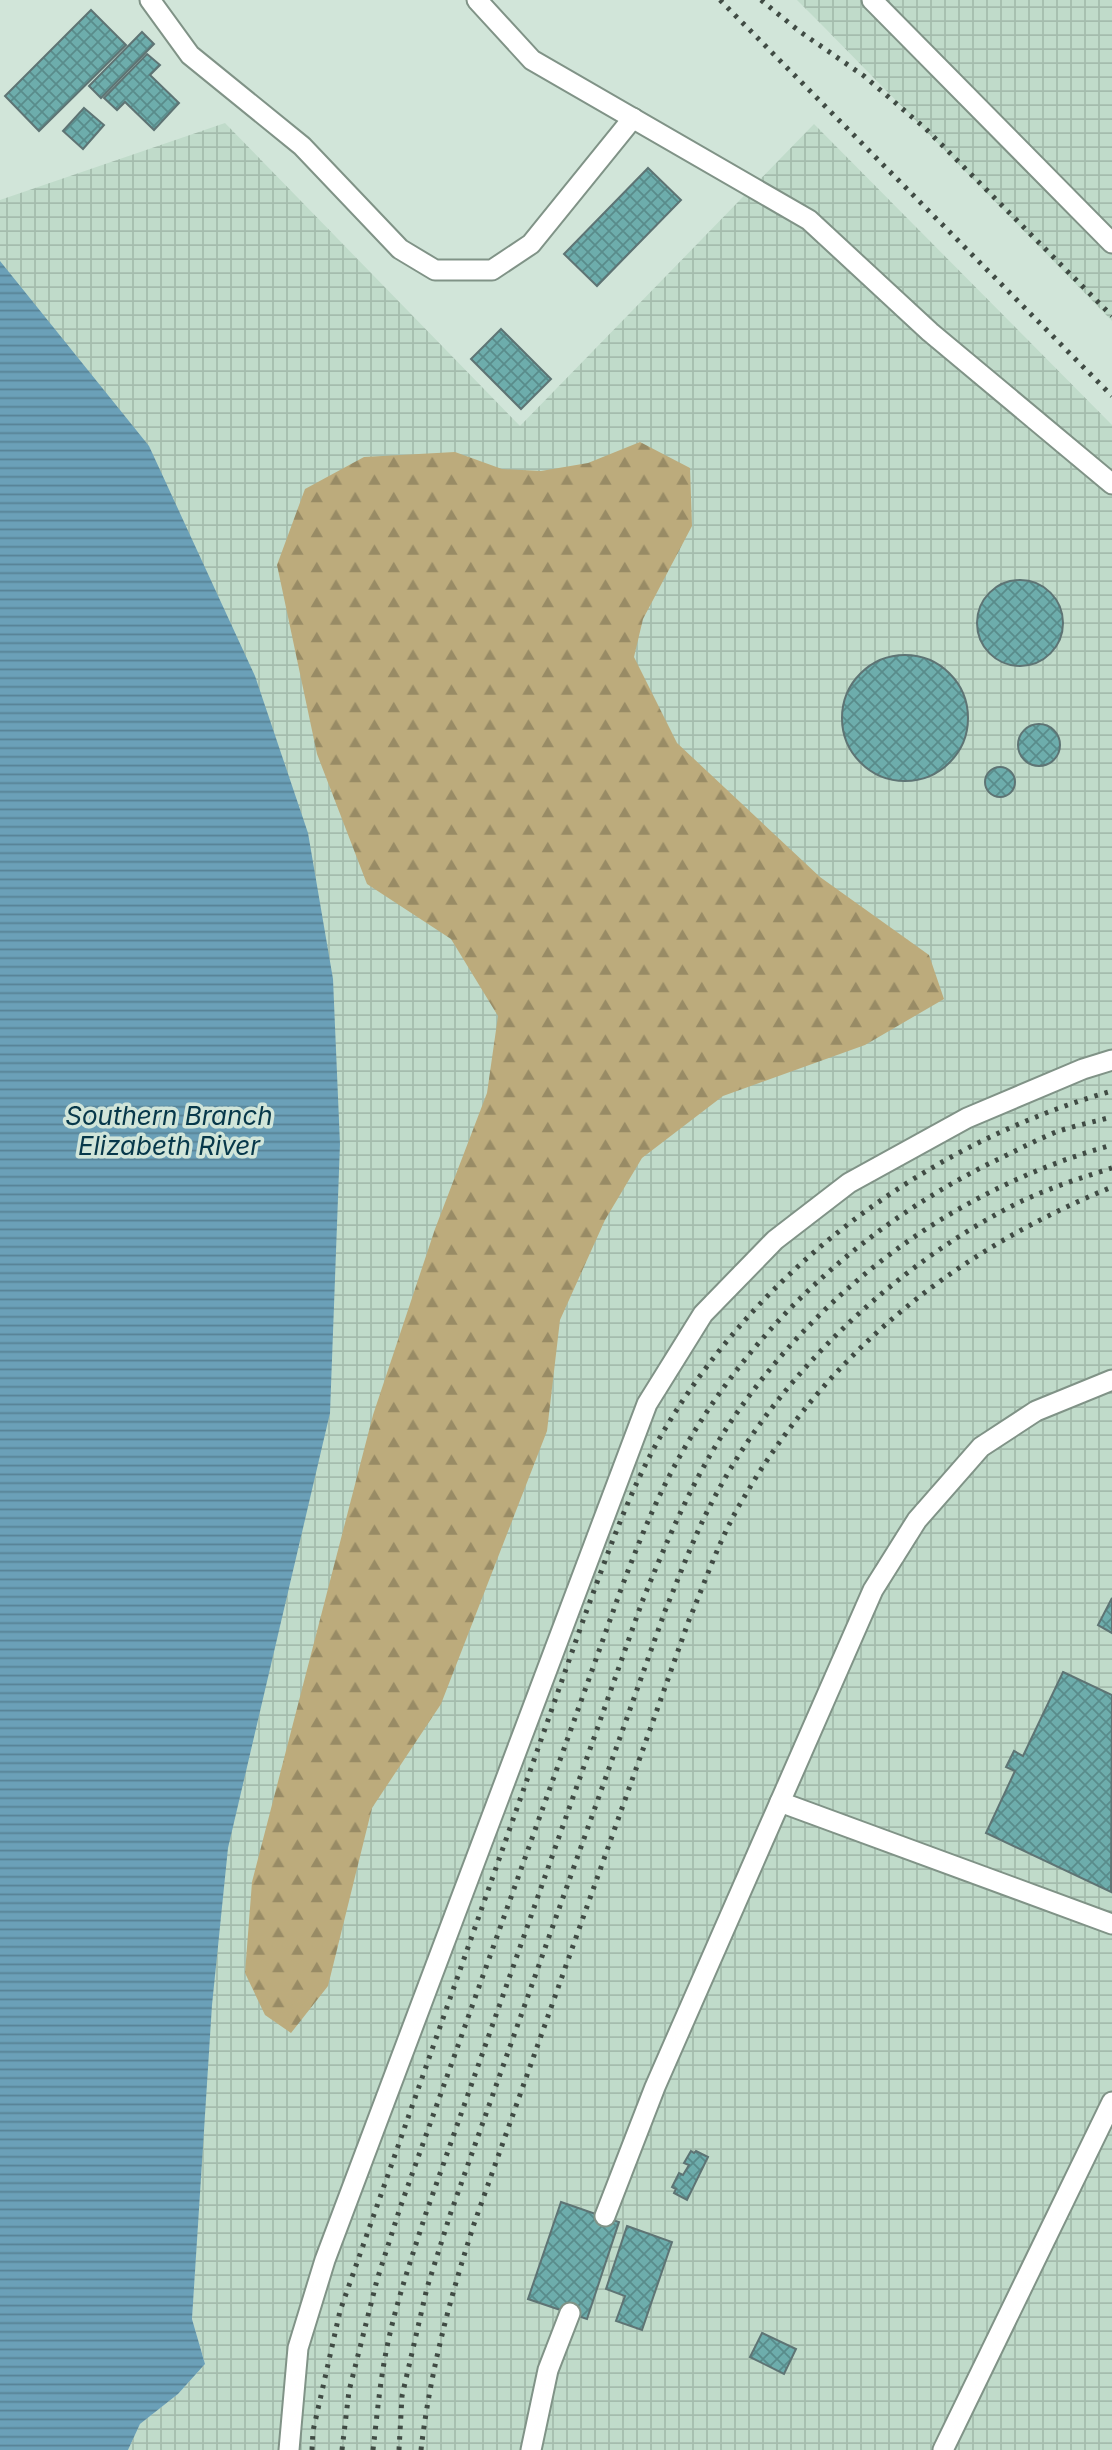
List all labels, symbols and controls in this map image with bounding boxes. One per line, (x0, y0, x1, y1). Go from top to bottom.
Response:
water label: Southern Branch Elizabeth River (65, 1100, 273, 1161)

